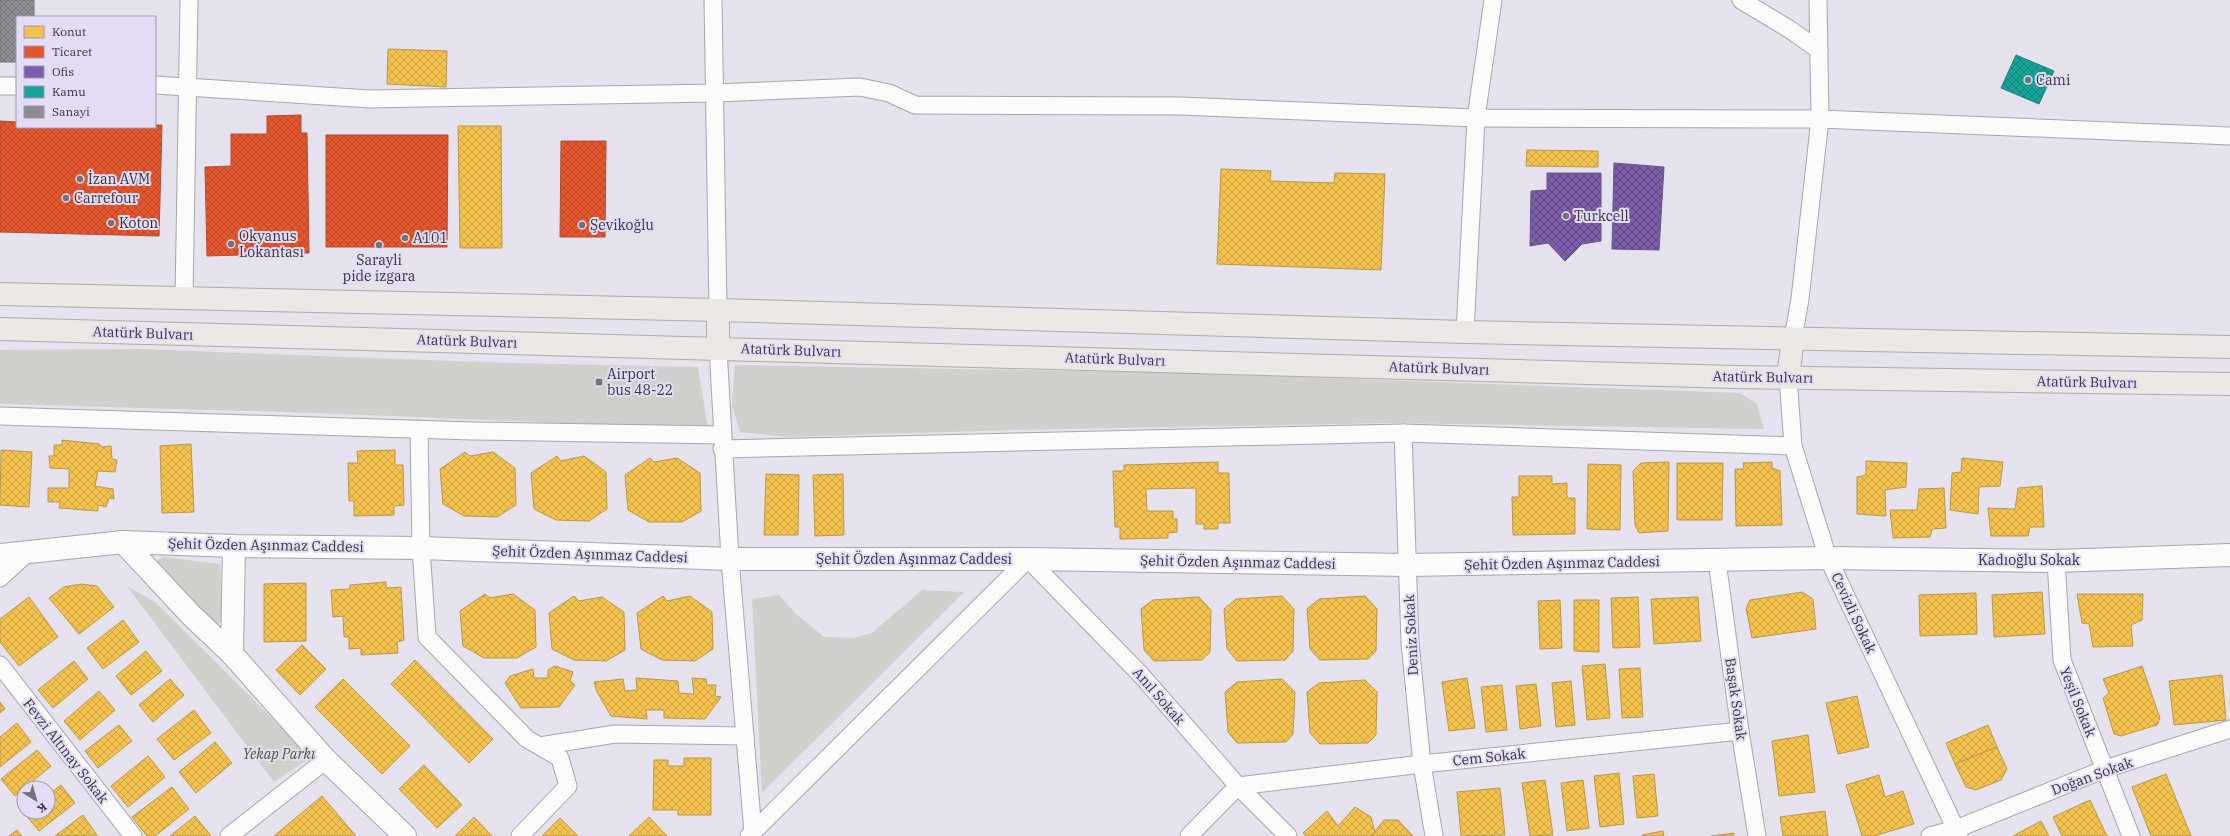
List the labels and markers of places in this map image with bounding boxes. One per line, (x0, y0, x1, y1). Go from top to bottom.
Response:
place label: Cami (2036, 71, 2070, 89)
marker: Cami (2023, 75, 2033, 85)
place label: İzan AVM (88, 170, 150, 188)
marker: İzan AVM (75, 174, 85, 184)
place label: Carrefour (74, 189, 139, 207)
marker: Carrefour (61, 193, 71, 203)
place label: Turkcell (1574, 207, 1629, 225)
marker: Turkcell (1561, 211, 1571, 221)
place label: Koton (119, 214, 158, 232)
place label: Şevikoğlu (590, 216, 654, 234)
marker: Koton (106, 218, 116, 228)
marker: Şevikoğlu (577, 220, 587, 230)
place label: Okyanus Lokantası (239, 227, 304, 261)
place label: A101 (413, 229, 448, 247)
marker: A101 (400, 233, 410, 243)
marker: Okyanus Lokantası (226, 239, 236, 249)
marker: Sarayli pide izgara (374, 240, 384, 250)
place label: Sarayli pide izgara (343, 251, 416, 285)
place label: Airport bus 48-22 (607, 365, 673, 399)
marker: Airport bus 48-22 (594, 377, 604, 387)

